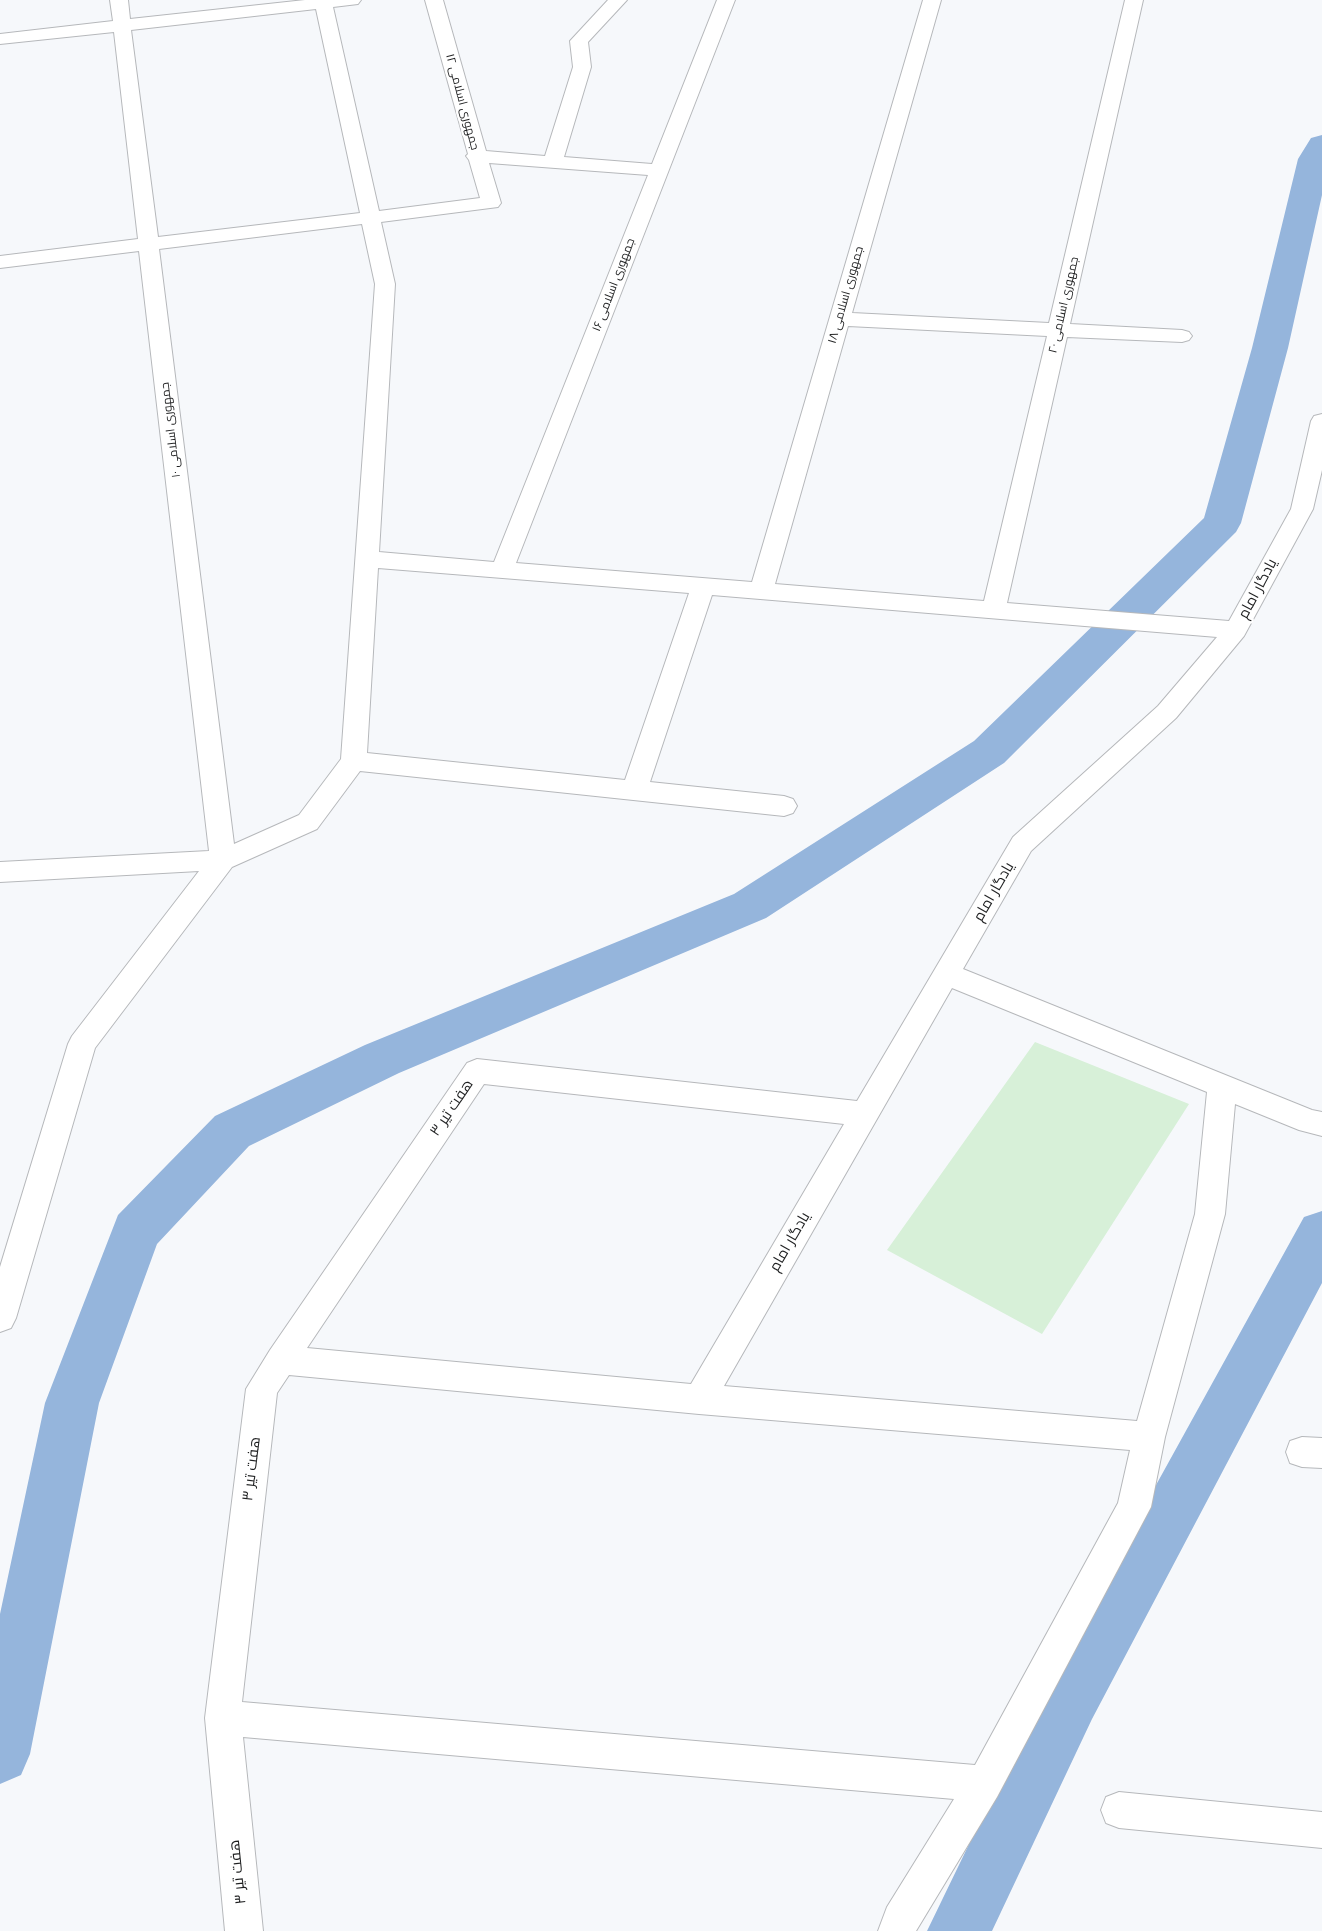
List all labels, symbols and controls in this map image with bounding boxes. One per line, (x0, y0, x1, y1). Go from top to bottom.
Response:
street label: جمهوری اسلامی ۱۲ (442, 52, 482, 152)
street label: جمهوری اسلامی ۱۶ (590, 236, 638, 334)
street label: جمهوری اسلامی ۱۸ (825, 245, 867, 345)
street label: جمهوری اسلامی ۲۰ (1046, 255, 1082, 355)
street label: جمهوری اسلامی ۱۰ (158, 382, 184, 478)
street label: یادگار امام (1235, 556, 1281, 622)
street label: یادگار امام (970, 859, 1018, 925)
street label: هفت تیر ۳ (426, 1076, 478, 1140)
street label: یادگار امام (766, 1209, 814, 1275)
street label: هفت تیر ۳ (239, 1436, 265, 1502)
street label: هفت تیر ۳ (226, 1839, 250, 1905)

